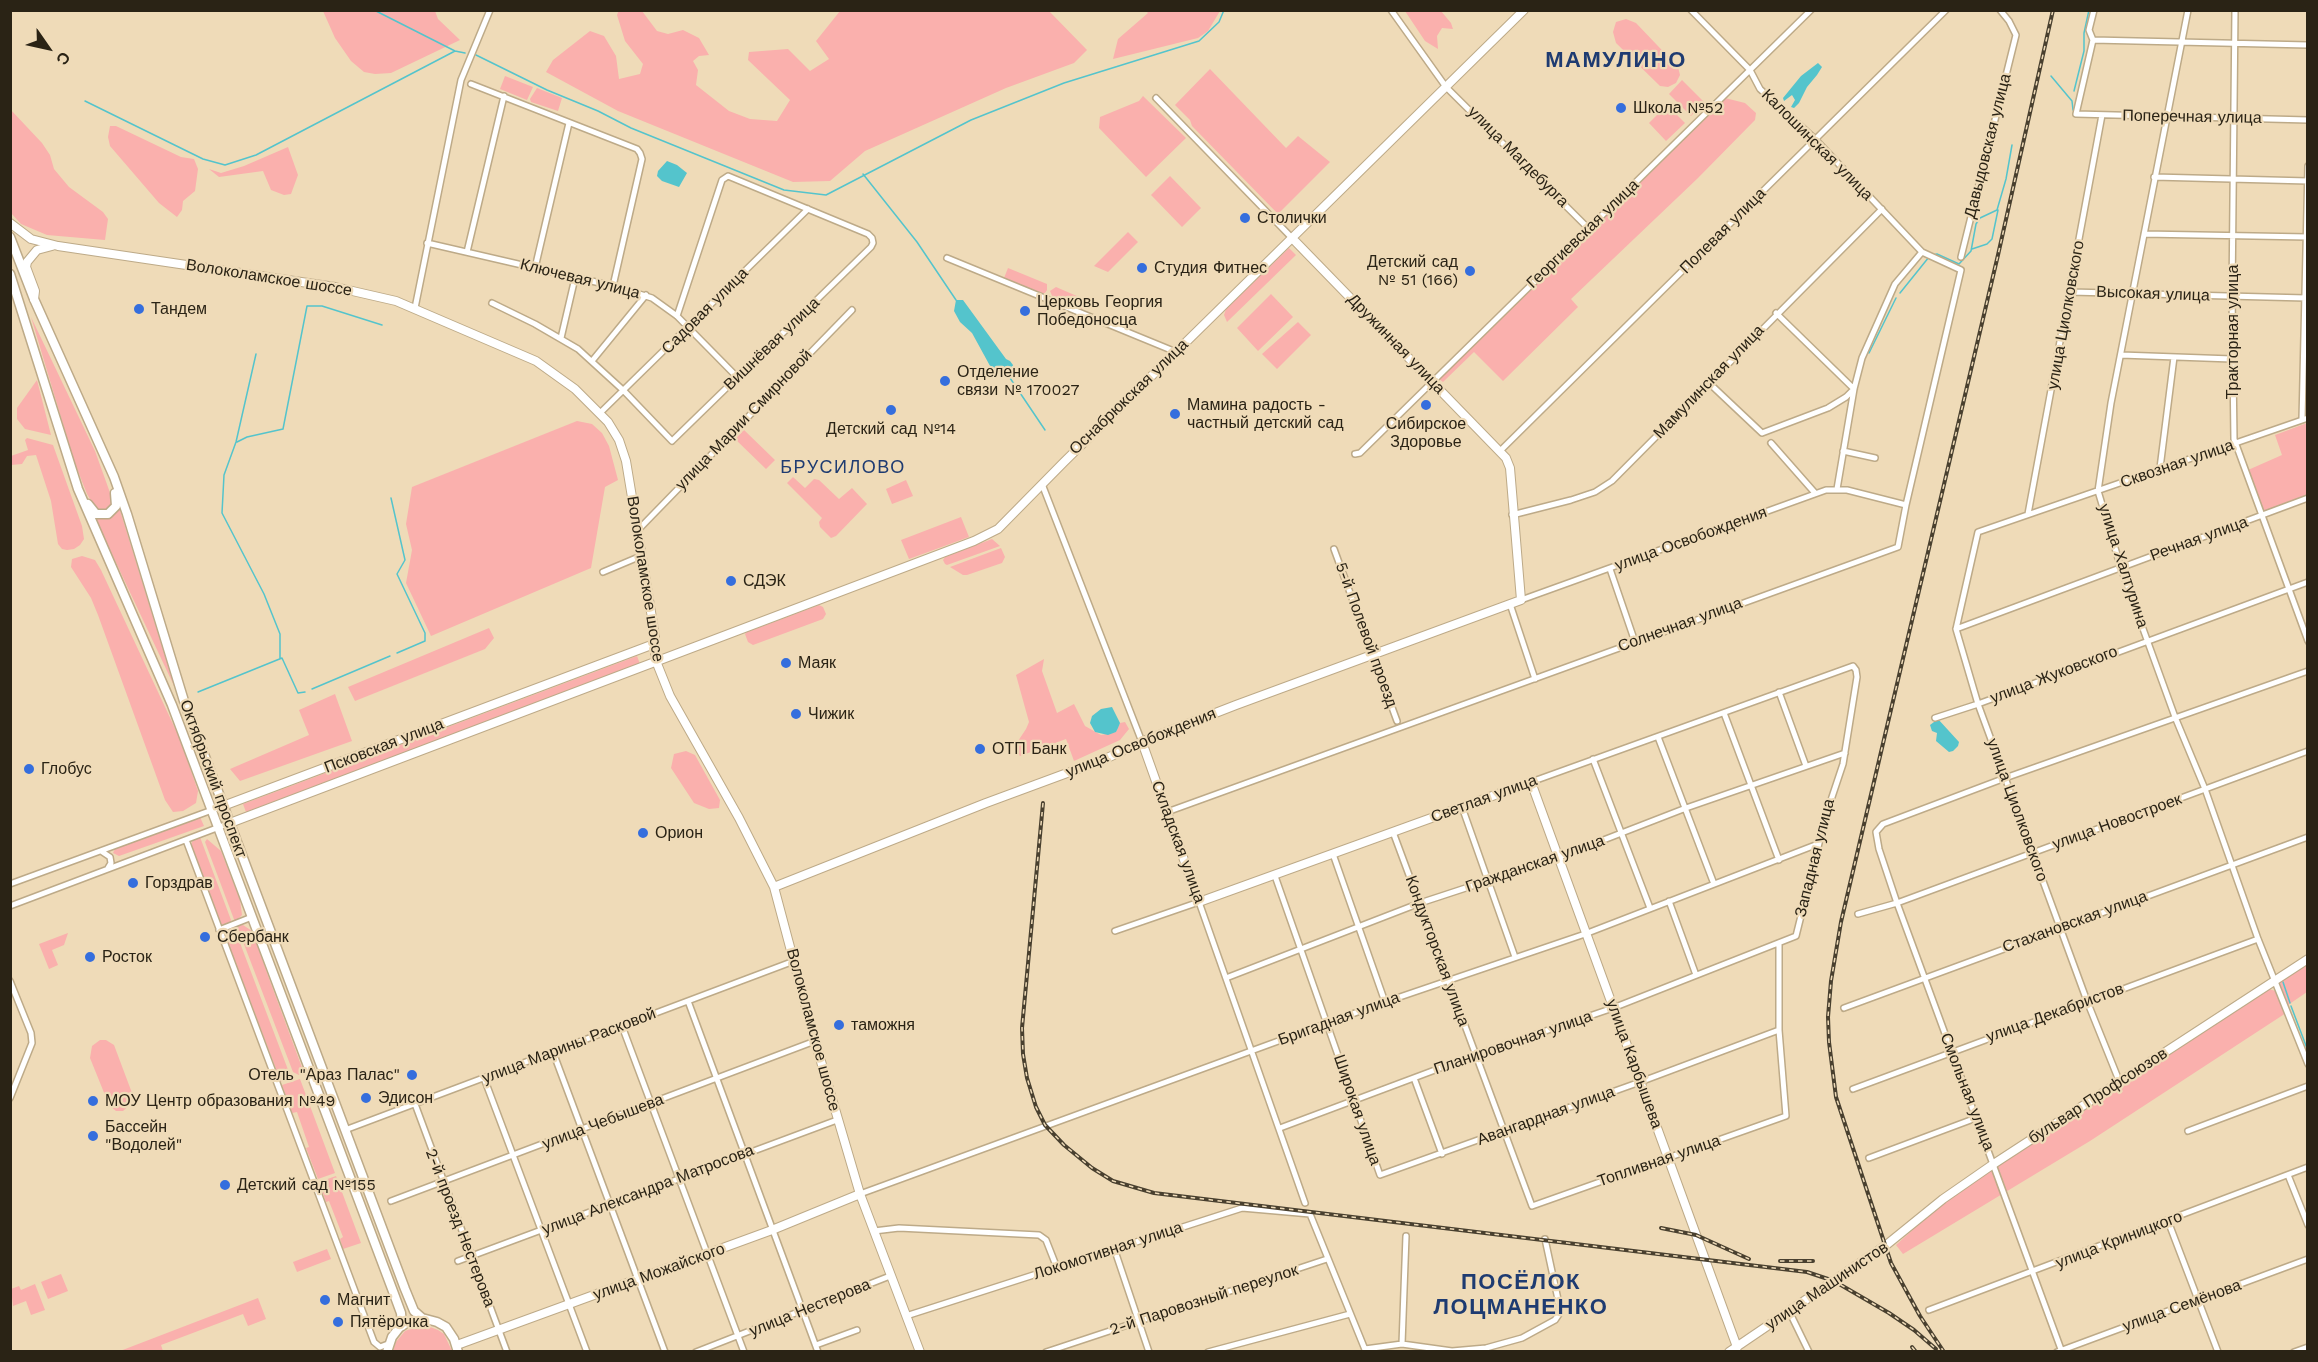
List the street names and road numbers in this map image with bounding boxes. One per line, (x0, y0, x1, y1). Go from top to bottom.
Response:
street label: Давыдовская улица (1961, 72, 2015, 220)
street label: Калошинская улица (1757, 85, 1877, 205)
street label: улица Магдебурга (1464, 103, 1572, 211)
street label: Поперечная улица (2122, 106, 2262, 128)
street label: Георгиевская улица (1523, 175, 1643, 293)
street label: Полевая улица (1676, 184, 1770, 278)
street label: улица Циолковского (2043, 239, 2089, 391)
street label: Волоколамское шоссе (185, 255, 353, 301)
street label: Ключевая улица (518, 255, 642, 303)
street label: Садовая улица (658, 264, 752, 358)
street label: Тракторная улица (2223, 265, 2243, 399)
street label: Высокая улица (2096, 282, 2210, 306)
street label: Дружинная улица (1343, 290, 1449, 398)
street label: Вишнёвая улица (720, 294, 824, 394)
street label: Мамулинская улица (1650, 321, 1768, 443)
street label: Оснабрюкская улица (1066, 335, 1192, 459)
street label: улица Марии Смирновой (672, 346, 816, 494)
street label: Сквозная улица (2118, 436, 2236, 492)
street label: Волоколамское шоссе (622, 495, 668, 663)
street label: улица Халтурина (2094, 502, 2152, 630)
street label: улица Освобождения (1612, 503, 1770, 575)
street label: Речная улица (2148, 512, 2250, 566)
street label: 5-й Полевой проезд (1331, 560, 1401, 710)
street label: Солнечная улица (1615, 594, 1745, 656)
street label: улица Жуковского (1988, 642, 2120, 708)
street label: Октябрьский проспект (175, 697, 251, 861)
street label: улица Освобождения (1063, 704, 1219, 782)
street label: Псковская улица (322, 714, 446, 778)
street label: улица Циолковского (1982, 736, 2052, 884)
street label: Светлая улица (1428, 771, 1540, 827)
street label: Складская улица (1147, 778, 1209, 906)
street label: улица Новостроек (2050, 790, 2184, 854)
street label: Западная улица (1791, 797, 1839, 919)
street label: Гражданская улица (1463, 831, 1607, 897)
street label: Кондукторская улица (1401, 873, 1473, 1029)
street label: Стахановская улица (2000, 887, 2150, 957)
street label: Волоколамское шоссе (782, 947, 844, 1113)
street label: улица Декабристов (1984, 979, 2126, 1047)
street label: Бригадная улица (1276, 988, 1402, 1050)
street label: улица Карбышева (1602, 997, 1666, 1131)
street label: улица Марины Расковой (479, 1004, 659, 1088)
street label: Планировочная улица (1431, 1007, 1595, 1079)
street label: Смольная улица (1936, 1030, 1998, 1154)
street label: бульвар Профсоюзов (2025, 1044, 2171, 1148)
street label: Широкая улица (1329, 1052, 1385, 1168)
street label: Авангардная улица (1475, 1082, 1617, 1150)
street label: улица Чебышева (540, 1090, 666, 1154)
street label: Топливная улица (1595, 1131, 1723, 1191)
street label: улица Александра Матросова (539, 1141, 757, 1239)
street label: 2-й проезд Нестерова (421, 1146, 499, 1310)
street label: улица Криницкого (2053, 1207, 2185, 1273)
street label: Локомотивная улица (1031, 1218, 1185, 1284)
street label: улица Машинистов (1762, 1238, 1892, 1334)
street label: улица Можайского (591, 1239, 727, 1305)
street label: 2-й Паровозный переулок (1107, 1260, 1301, 1340)
street label: улица Нестерова (747, 1275, 873, 1341)
street label: улица Семёнова (2120, 1276, 2244, 1336)

